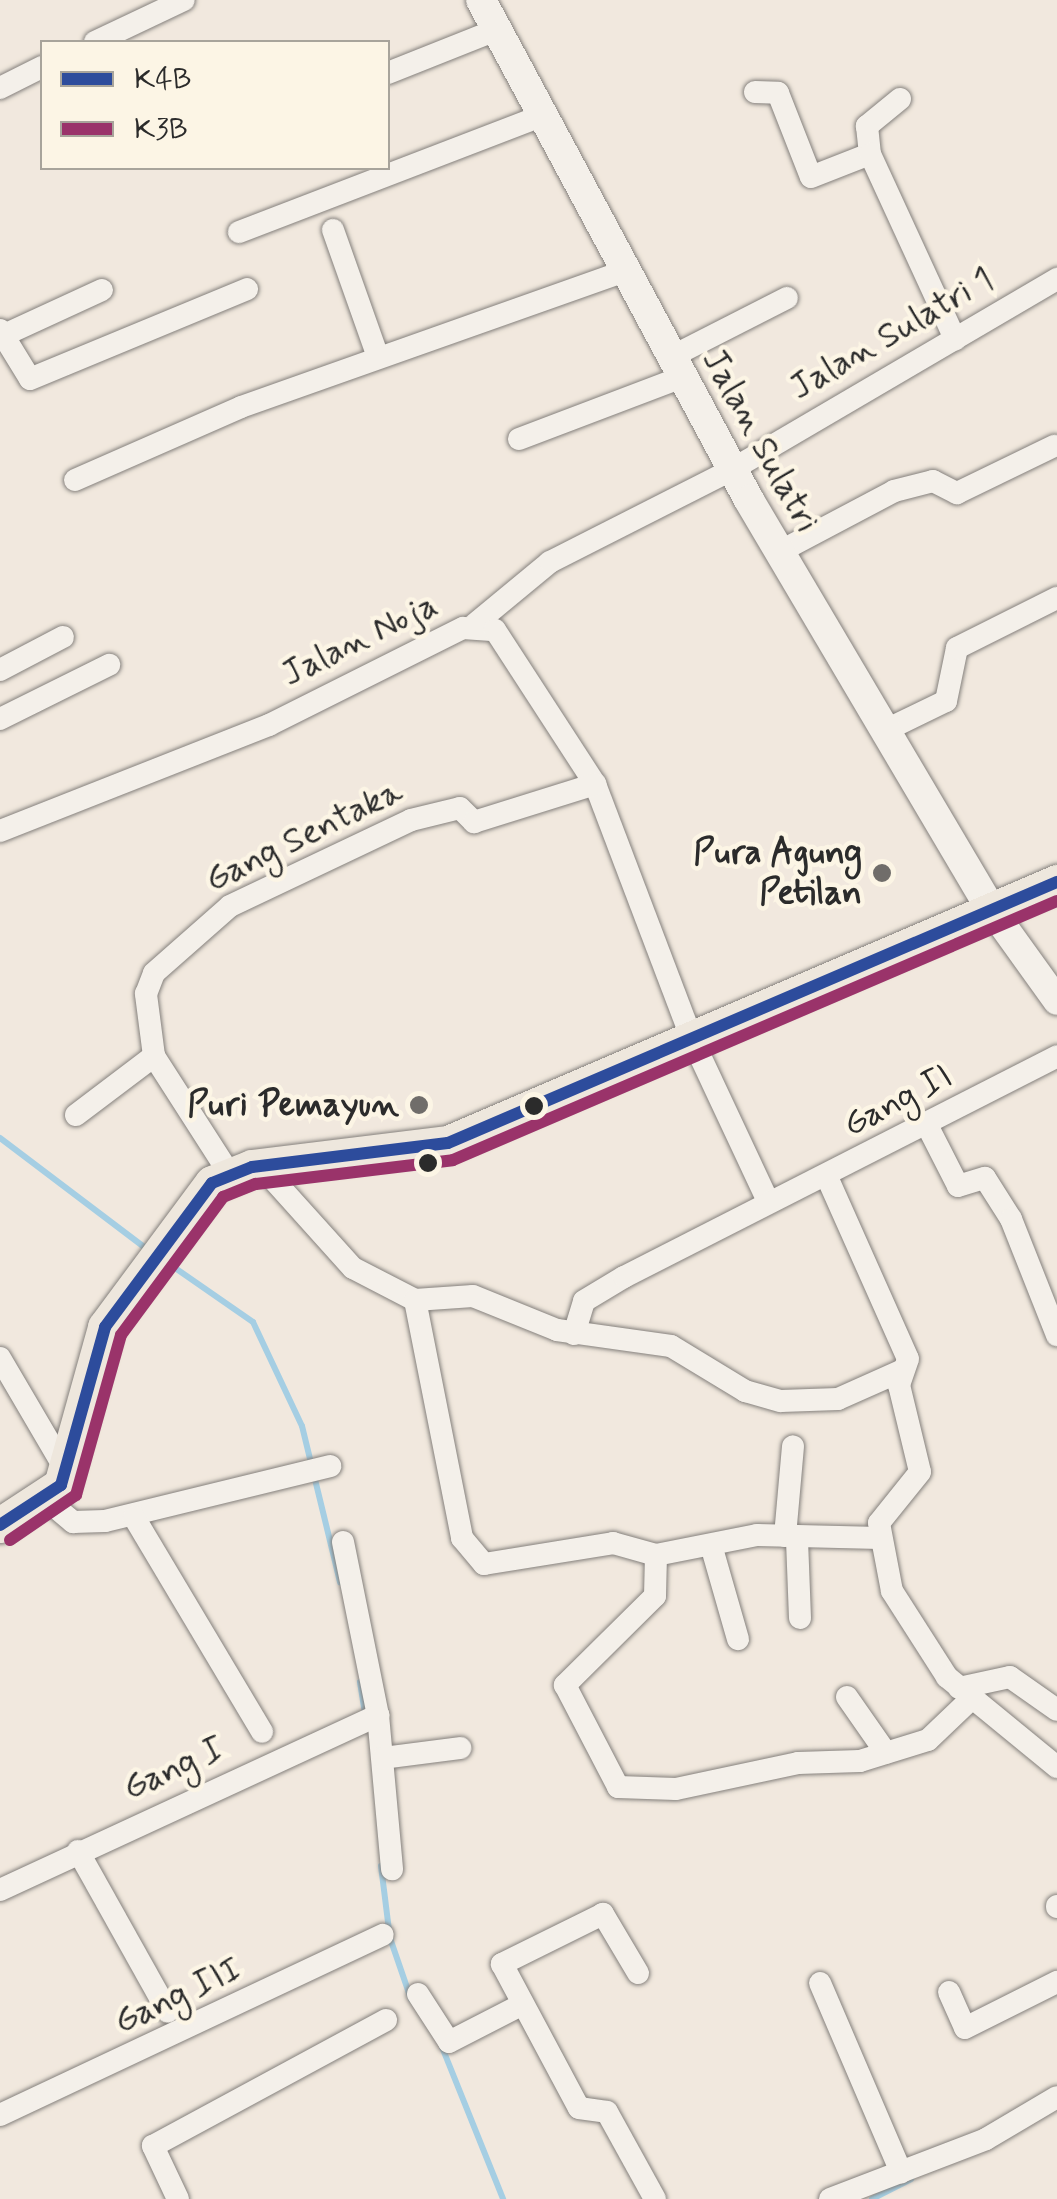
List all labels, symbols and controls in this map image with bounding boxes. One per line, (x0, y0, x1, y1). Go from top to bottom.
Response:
legend (40, 40, 390, 170)
text: K4B (134, 60, 192, 99)
text: K3B (134, 110, 188, 149)
street label: Jalan Sulatri 1 (785, 260, 999, 408)
street label: Jalan Sulatri (694, 344, 826, 538)
street label: Jalan Noja (275, 584, 445, 696)
street label: Gang Sentaka (199, 770, 409, 902)
place label: Pura Agung Petilan (697, 832, 862, 914)
marker: Pura Agung Petilan (871, 862, 893, 884)
street label: Gang II (833, 1054, 963, 1148)
place label: Puri Pemayun (190, 1084, 399, 1126)
marker: Puri Pemayun (408, 1094, 430, 1116)
unlabelled marker (524, 1096, 544, 1116)
unlabelled marker (418, 1153, 438, 1173)
street label: Gang I (118, 1729, 230, 1809)
street label: Gang III (108, 1948, 248, 2044)

